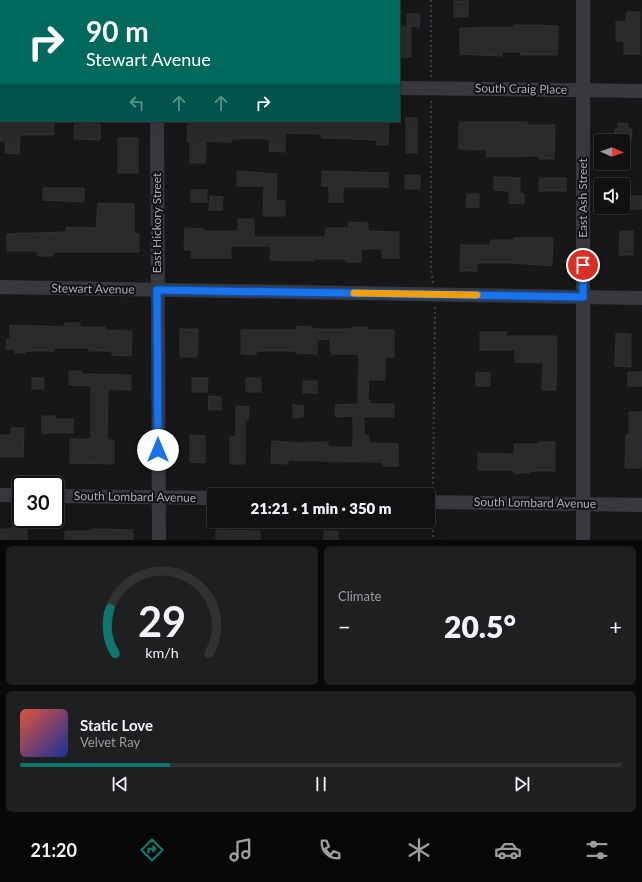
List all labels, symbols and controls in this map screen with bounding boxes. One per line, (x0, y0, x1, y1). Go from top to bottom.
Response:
text: 90 m (86, 14, 149, 48)
icon: right (20, 16, 72, 68)
text: Stewart Avenue (86, 48, 211, 70)
street label: South Craig Place (475, 80, 567, 97)
icon: left (126, 92, 148, 114)
icon: ahead (168, 92, 190, 114)
icon: ahead (210, 92, 232, 114)
icon: right (252, 92, 274, 114)
north arrow (594, 134, 630, 170)
map controls (594, 134, 630, 214)
street label: East Ash Street (575, 157, 590, 238)
street label: East Hickory Street (149, 172, 164, 273)
button: sound (594, 178, 630, 214)
pin (566, 248, 600, 282)
icon: arrive (572, 254, 594, 276)
street label: Stewart Avenue (51, 280, 135, 297)
position arrow (137, 429, 179, 471)
speed limit sign: 30 (12, 476, 64, 528)
street label: South Lombard Avenue (74, 488, 196, 505)
street label: South Lombard Avenue (474, 494, 596, 511)
text: 21:21 · 1 min · 350 m (250, 499, 392, 517)
text: Climate (338, 588, 381, 604)
text: 29 (138, 595, 186, 645)
text: 20.5° (444, 608, 516, 644)
text: − (338, 613, 351, 640)
text: + (609, 613, 622, 640)
text: km/h (145, 643, 179, 660)
text: Static Love (80, 716, 153, 734)
text: Velvet Ray (80, 734, 140, 750)
icon: previous (109, 773, 131, 795)
icon: pause (310, 773, 332, 795)
icon: next (511, 773, 533, 795)
icon: directions (138, 836, 166, 864)
icon: music (227, 836, 255, 864)
icon: phone (316, 836, 344, 864)
icon: climate (405, 836, 433, 864)
icon: car (494, 836, 522, 864)
icon: filters (583, 836, 611, 864)
text: 21:20 (31, 839, 77, 861)

